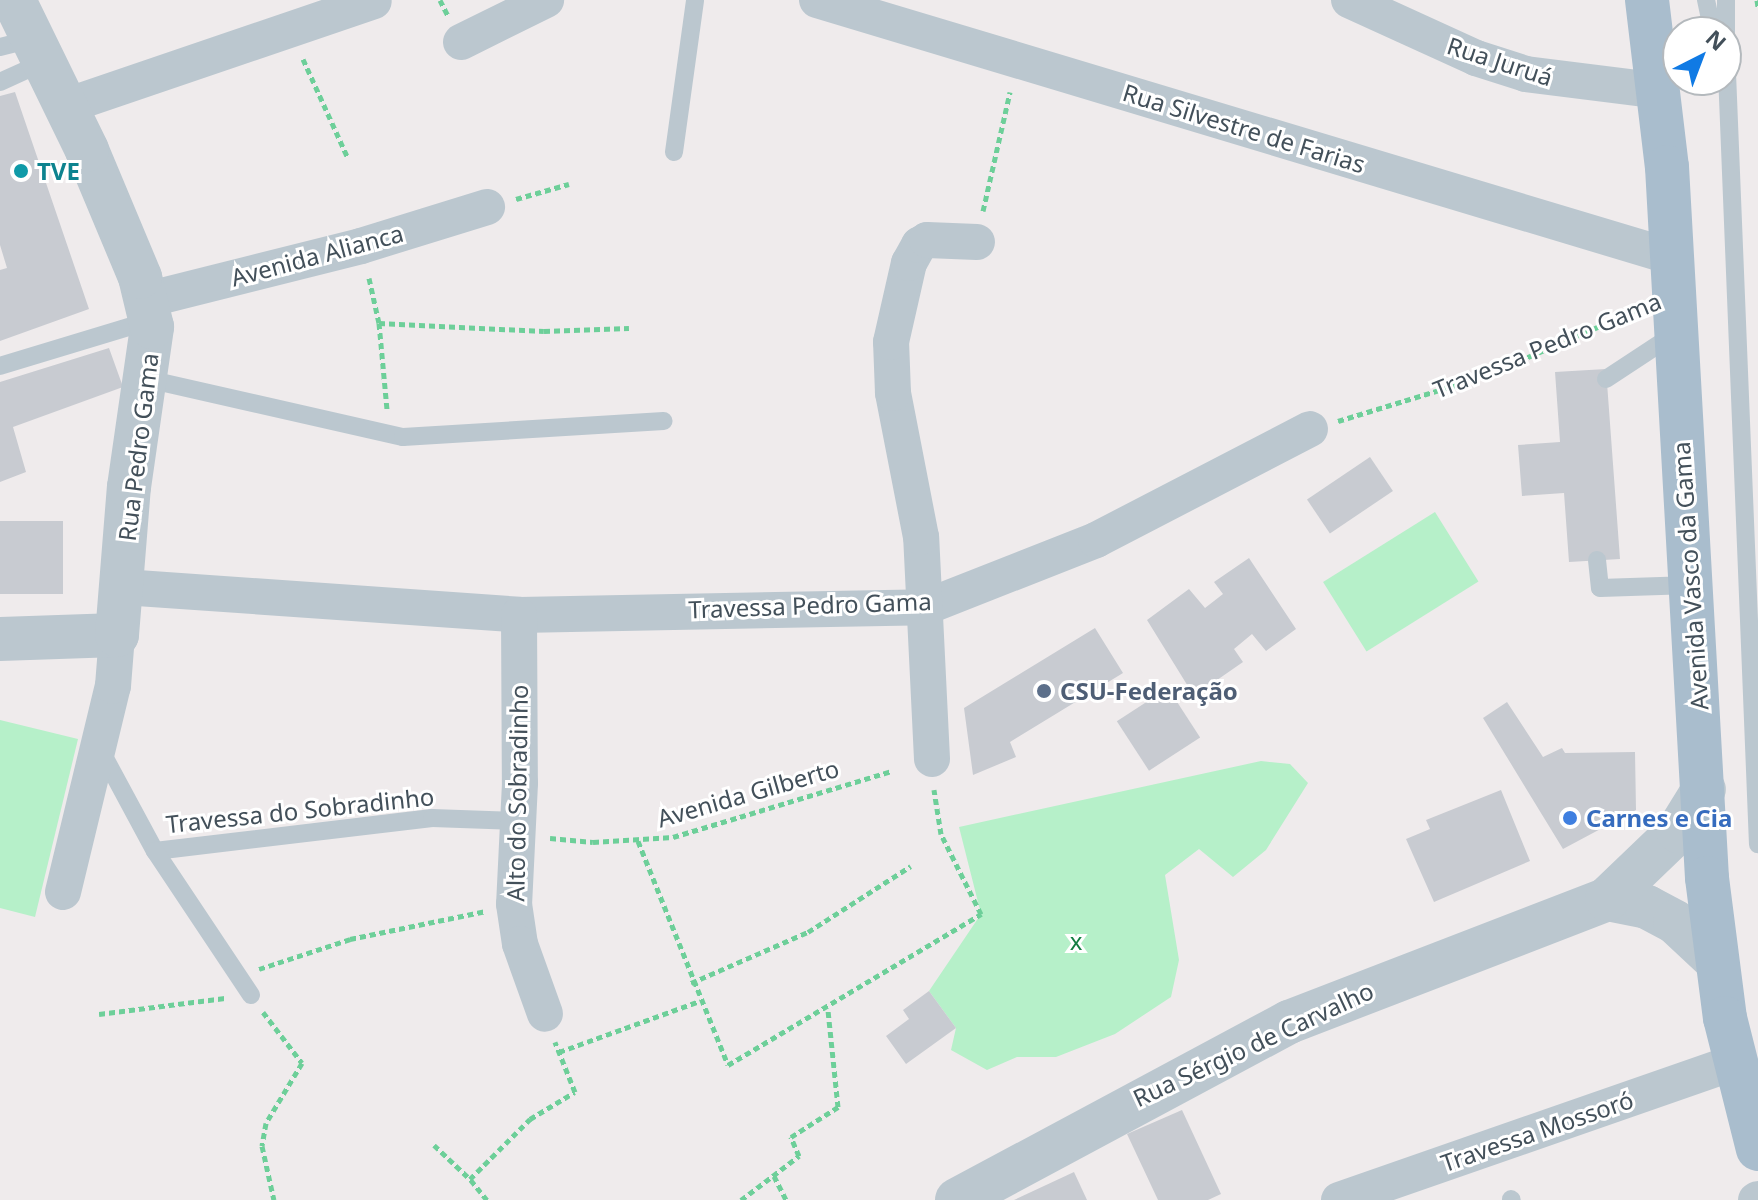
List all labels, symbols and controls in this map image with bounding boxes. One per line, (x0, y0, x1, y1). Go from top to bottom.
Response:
north arrow (1662, 16, 1742, 96)
text: N (1700, 23, 1733, 57)
street label: Rua Juruá (1444, 30, 1556, 92)
street label: Rua Silvestre de Farias (1119, 77, 1369, 179)
place label: TVE (37, 157, 80, 185)
marker: TVE (12, 162, 30, 180)
street label: Avenida Alianca (228, 218, 406, 292)
street label: Travessa Pedro Gama (1429, 286, 1665, 404)
street label: Rua Pedro Gama (112, 351, 164, 543)
street label: Avenida Vasco da Gama (1666, 441, 1714, 711)
street label: Travessa Pedro Gama (688, 586, 932, 624)
place label: CSU-Federação (1060, 677, 1238, 705)
marker: CSU-Federação (1035, 682, 1053, 700)
street label: Alto do Sobradinho (501, 684, 533, 902)
street label: Avenida Gilberto (654, 753, 842, 833)
street label: Travessa do Sobradinho (164, 782, 436, 838)
place label: Carnes e Cia (1586, 804, 1732, 832)
marker: Carnes e Cia (1561, 809, 1579, 827)
park label: x (1070, 927, 1082, 955)
street label: Rua Sérgio de Carvalho (1128, 976, 1378, 1112)
street label: Travessa Mossoró (1437, 1085, 1637, 1177)

